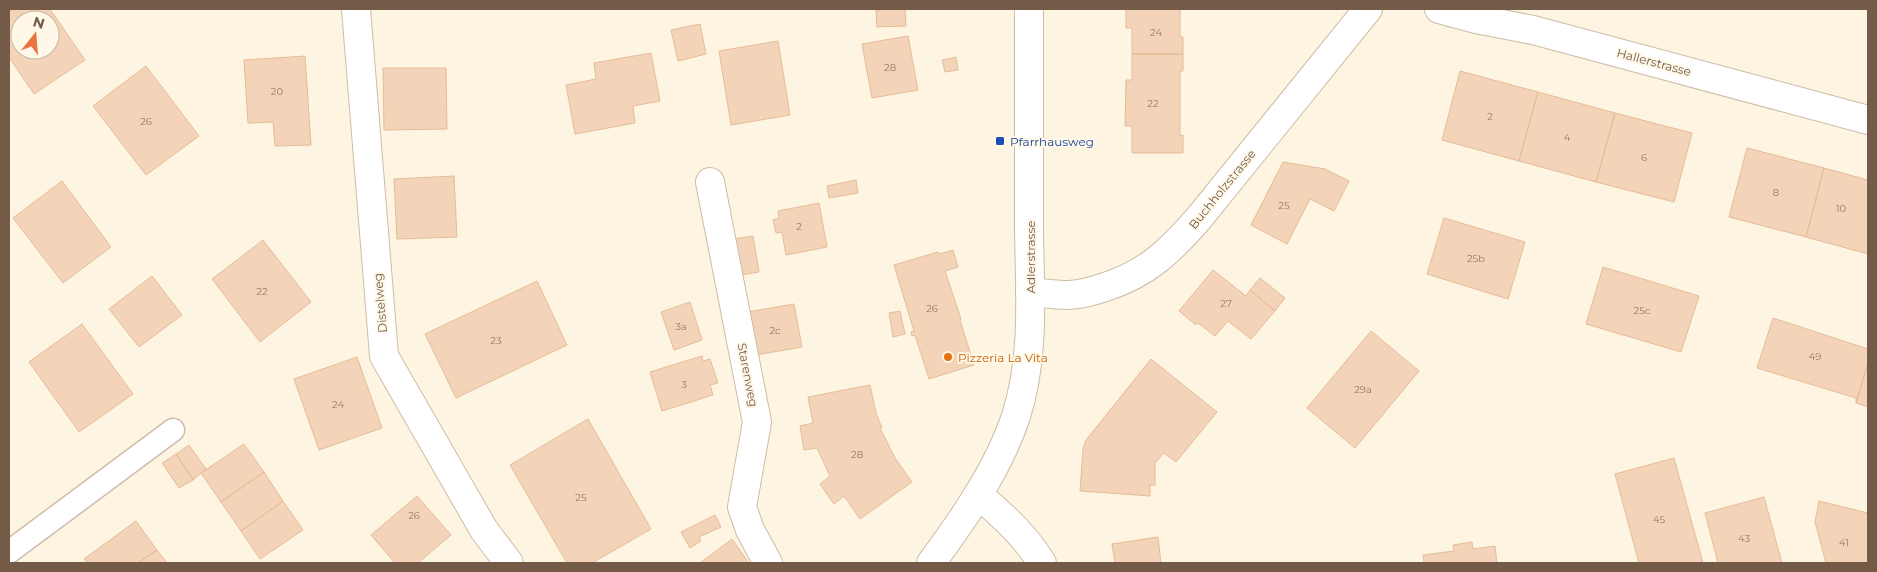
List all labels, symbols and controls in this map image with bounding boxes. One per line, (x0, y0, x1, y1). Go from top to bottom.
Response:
north arrow (10, 10, 60, 60)
text: N (31, 12, 47, 33)
house number: 24 (1150, 26, 1162, 39)
street label: Hallerstrasse (1615, 45, 1693, 79)
house number: 28 (884, 61, 896, 74)
house number: 20 (271, 85, 284, 98)
house number: 22 (1147, 97, 1159, 110)
house number: 2 (1487, 110, 1493, 123)
house number: 26 (140, 115, 152, 128)
house number: 4 (1564, 131, 1571, 144)
place label: Pfarrhausweg (1010, 134, 1094, 149)
marker: Pfarrhausweg (994, 135, 1006, 147)
street label: Buchholzstrasse (1185, 146, 1259, 232)
house number: 6 (1641, 151, 1647, 164)
house number: 8 (1773, 186, 1779, 199)
house number: 25 (1278, 199, 1290, 212)
house number: 10 (1836, 202, 1846, 215)
house number: 2 (796, 220, 802, 233)
street label: Adlerstrasse (1023, 220, 1038, 294)
house number: 25b (1467, 252, 1485, 265)
street label: Distelweg (370, 272, 390, 334)
house number: 22 (256, 285, 268, 298)
house number: 27 (1220, 297, 1232, 310)
house number: 26 (926, 302, 938, 315)
house number: 25c (1634, 304, 1651, 317)
house number: 3a (675, 320, 687, 333)
house number: 2c (769, 324, 781, 337)
house number: 23 (490, 334, 502, 347)
street label: Starenweg (734, 342, 762, 408)
place label: Pizzeria La Vita (958, 350, 1048, 365)
house number: 49 (1809, 350, 1821, 363)
marker: Pizzeria La Vita (942, 351, 954, 363)
house number: 3 (681, 378, 687, 391)
house number: 29a (1354, 383, 1372, 396)
house number: 24 (332, 398, 344, 411)
house number: 28 (851, 448, 863, 461)
house number: 25 (575, 491, 587, 504)
house number: 26 (408, 509, 420, 522)
house number: 45 (1653, 513, 1665, 526)
house number: 43 (1738, 532, 1750, 545)
house number: 41 (1839, 536, 1849, 549)

